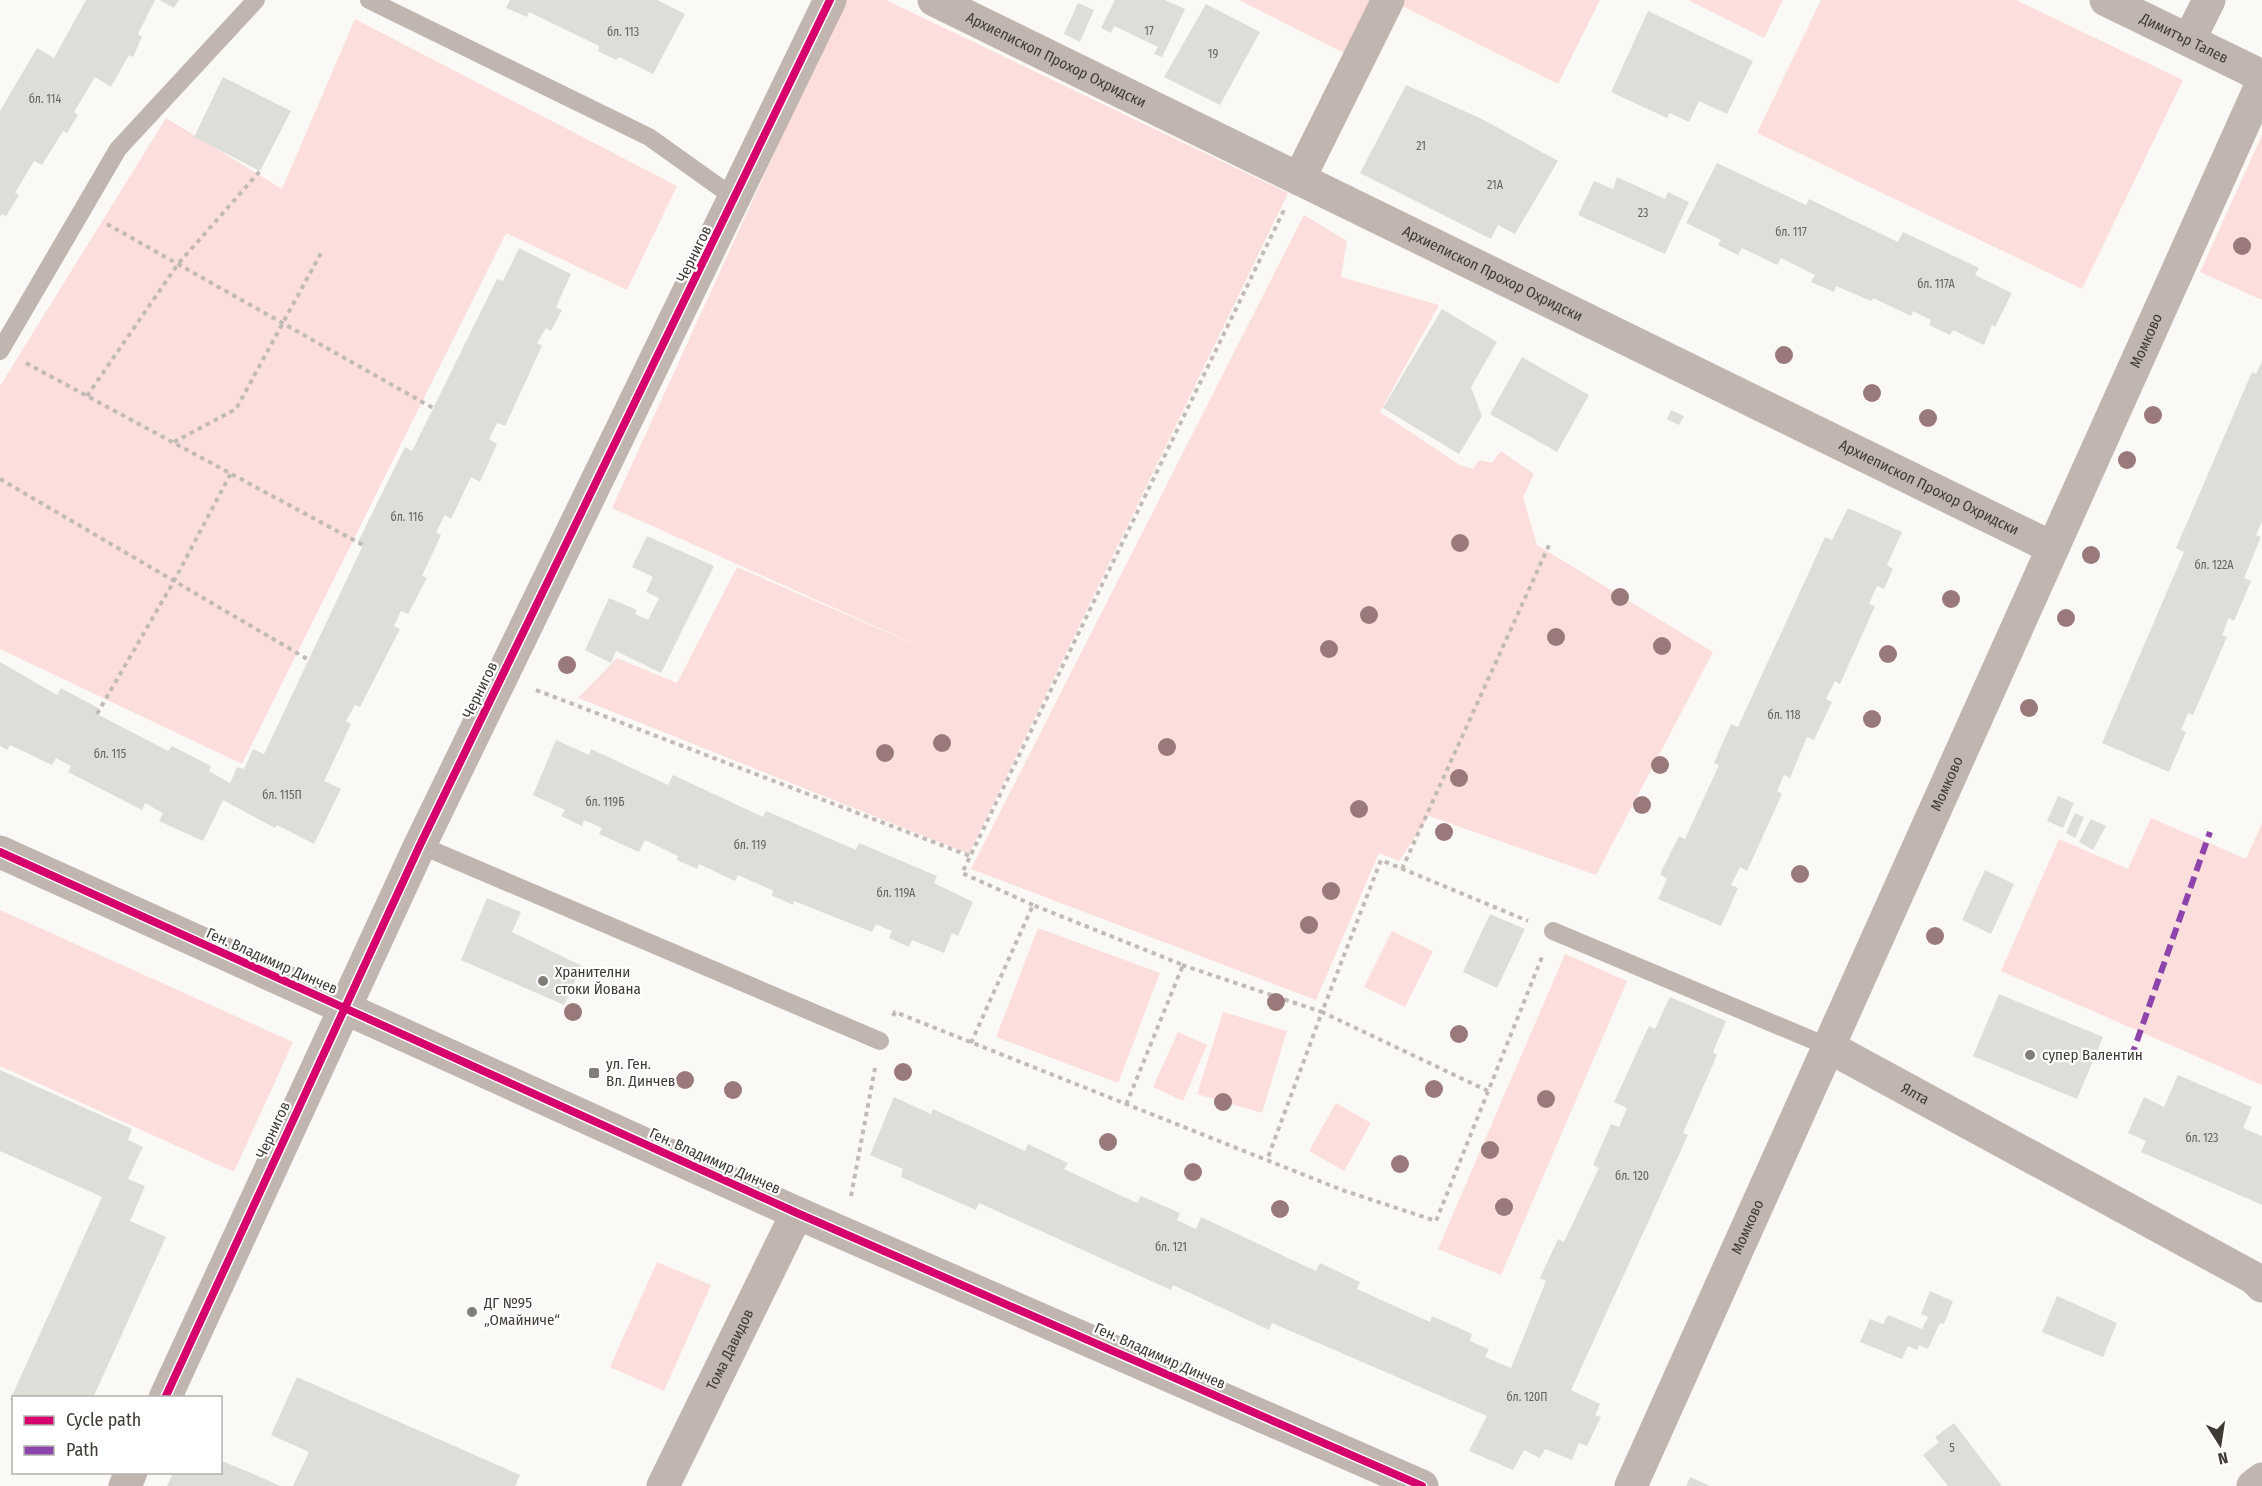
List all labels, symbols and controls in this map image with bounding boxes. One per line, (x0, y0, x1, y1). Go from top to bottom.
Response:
street label: Архиепископ Прохор Охридски (963, 8, 1149, 111)
street label: Димитър Талев (2136, 9, 2231, 67)
house number: 17 (1144, 24, 1154, 38)
house number: бл. 113 (607, 25, 639, 39)
house number: 19 (1208, 47, 1218, 61)
house number: бл. 114 (29, 92, 62, 106)
house number: 21 (1416, 139, 1426, 153)
house number: 21А (1487, 178, 1504, 192)
house number: 23 (1638, 206, 1648, 220)
street label: Архиепископ Прохор Охридски (1400, 222, 1586, 325)
street label: Чернигов (673, 223, 715, 285)
house number: бл. 117 (1775, 225, 1807, 239)
house number: бл. 117А (1917, 277, 1956, 291)
street label: Момково (2126, 310, 2166, 371)
street label: Архиепископ Прохор Охридски (1836, 436, 2022, 539)
house number: бл. 116 (391, 510, 423, 524)
house number: бл. 122А (2194, 558, 2234, 572)
street label: Чернигов (459, 659, 501, 721)
house number: бл. 118 (1768, 708, 1800, 722)
house number: бл. 115 (94, 747, 127, 761)
street label: Момково (1927, 754, 1967, 814)
house number: бл. 115П (262, 788, 302, 802)
house number: бл. 119Б (586, 795, 624, 809)
house number: бл. 119 (734, 838, 766, 852)
house number: бл. 119А (877, 886, 916, 900)
street label: Ген. Владимир Динчев (204, 924, 340, 998)
place label: Хранителни стоки Йована (555, 963, 641, 998)
marker: Хранителни стоки Йована (536, 974, 550, 988)
place label: супер Валентин (2042, 1046, 2143, 1064)
marker: супер Валентин (2023, 1048, 2037, 1062)
place label: ул. Ген. Вл. Динчев (606, 1055, 675, 1090)
marker: ул. Ген. Вл. Динчев (587, 1066, 601, 1080)
street label: Ялта (1898, 1079, 1932, 1109)
street label: Чернигов (252, 1099, 294, 1161)
street label: Ген. Владимир Динчев (647, 1124, 783, 1198)
house number: бл. 123 (2185, 1131, 2219, 1145)
house number: бл. 120 (1615, 1169, 1649, 1183)
street label: Момково (1727, 1197, 1768, 1257)
house number: бл. 121 (1155, 1240, 1187, 1254)
place label: ДГ №95 „Омайниче“ (483, 1294, 560, 1329)
marker: ДГ №95 „Омайниче“ (465, 1305, 479, 1319)
street label: Тома Давидов (702, 1306, 758, 1393)
street label: Ген. Владимир Динчев (1092, 1319, 1228, 1393)
house number: бл. 120П (1506, 1390, 1548, 1404)
legend (12, 1396, 222, 1474)
text: Cycle path (66, 1409, 141, 1431)
north arrow (2190, 1414, 2250, 1474)
text: Path (66, 1439, 99, 1461)
house number: 5 (1949, 1441, 1955, 1455)
text: N (2216, 1448, 2230, 1468)

